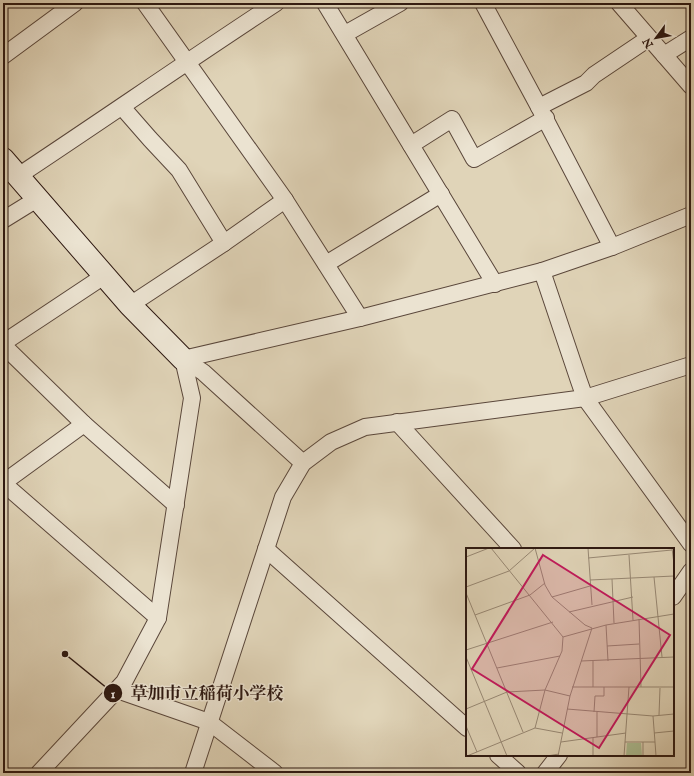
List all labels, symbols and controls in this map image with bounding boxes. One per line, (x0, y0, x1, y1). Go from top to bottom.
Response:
north arrow (636, 18, 676, 58)
text: N (640, 35, 657, 51)
inset map (466, 548, 674, 756)
callout: 草加市立稲荷小学校 (103, 679, 292, 708)
text: 草加市立稲荷小学校 (131, 684, 284, 705)
text: 1 (111, 687, 116, 702)

